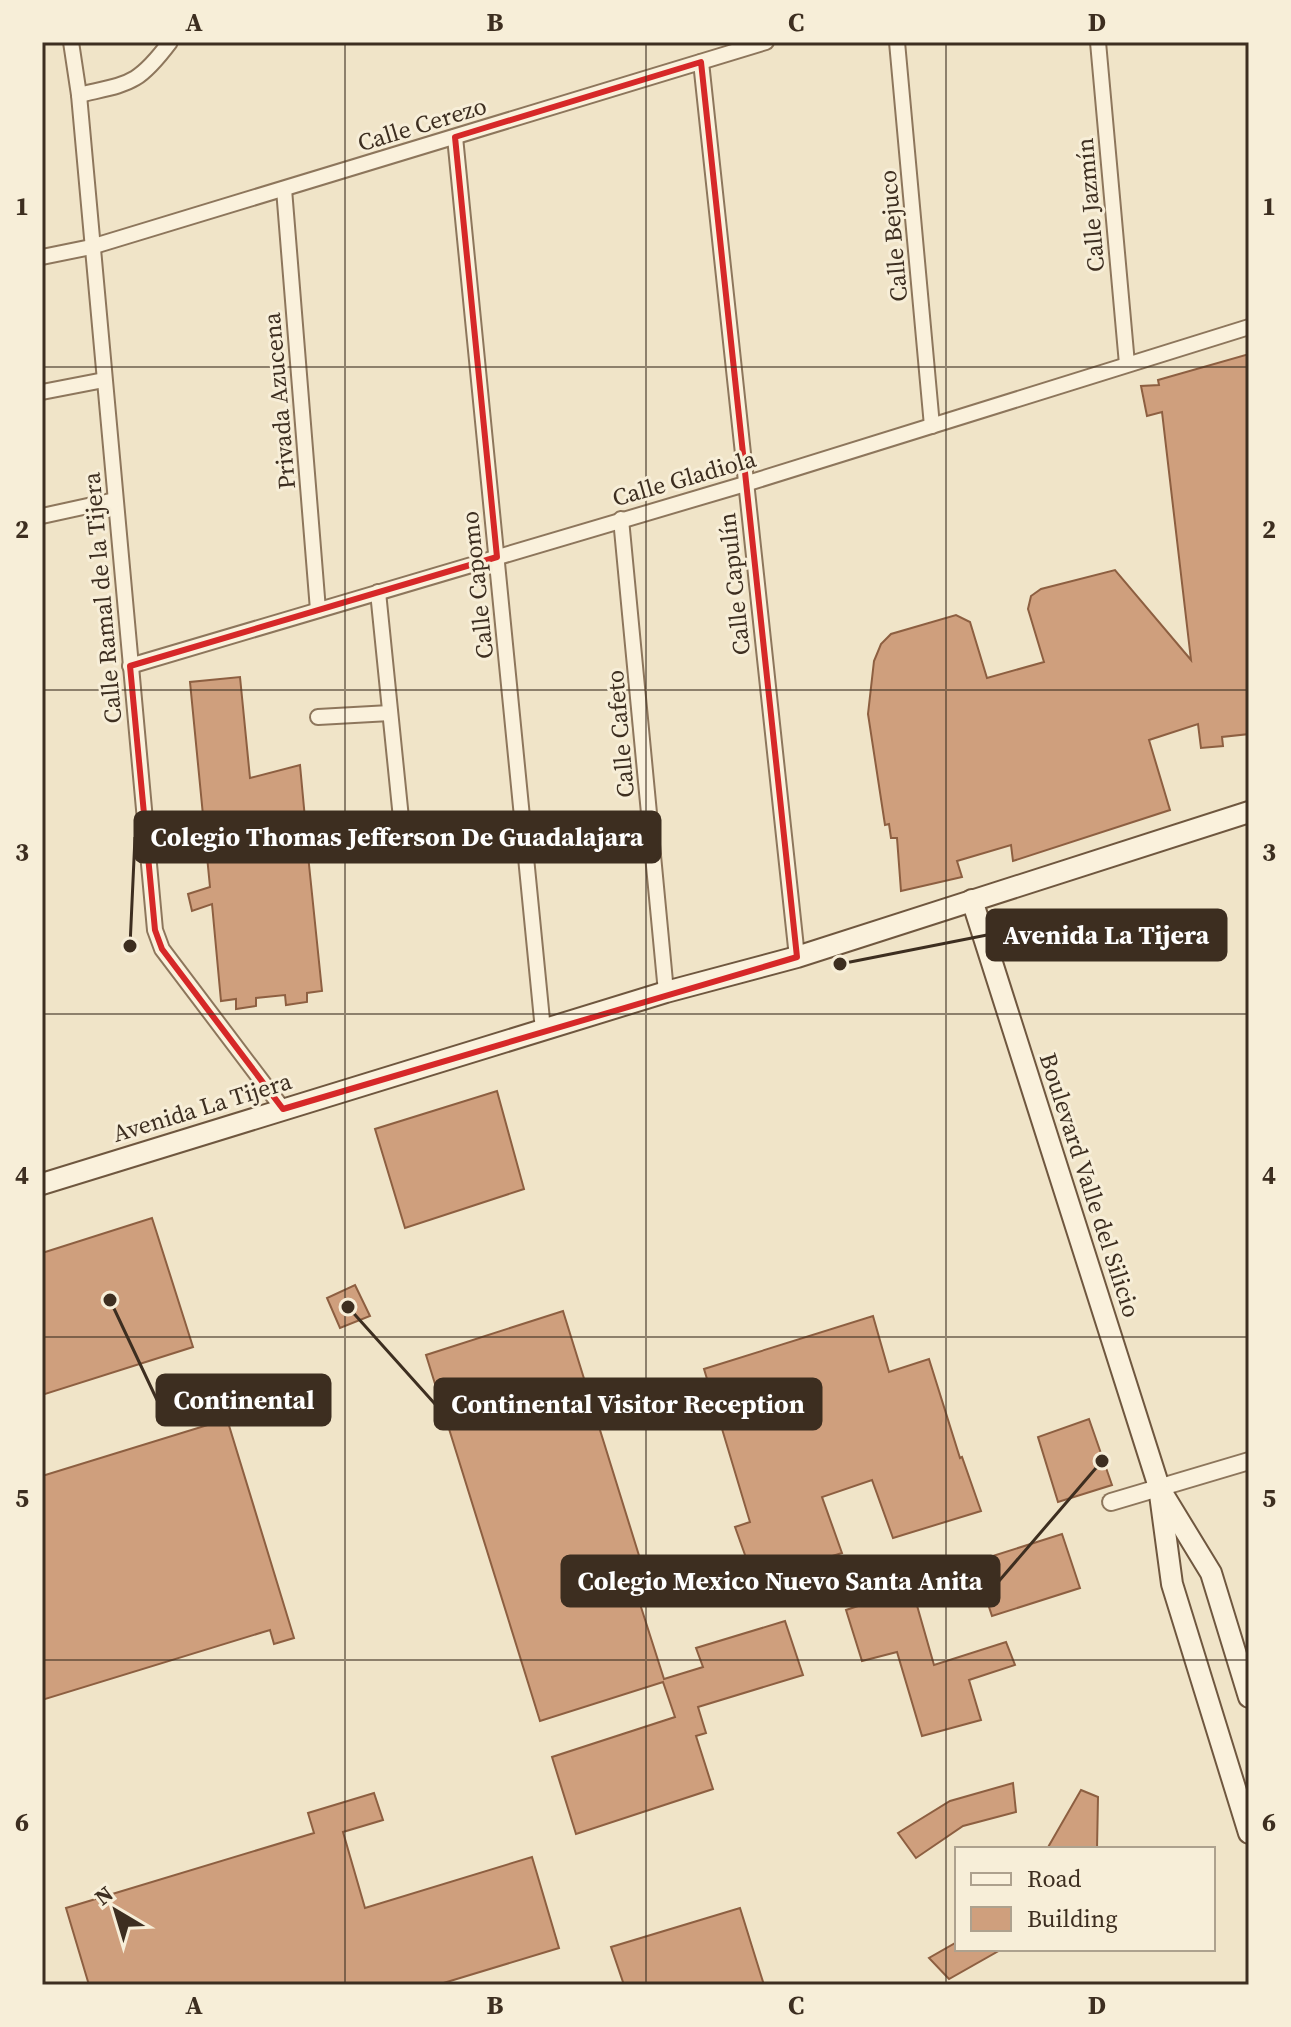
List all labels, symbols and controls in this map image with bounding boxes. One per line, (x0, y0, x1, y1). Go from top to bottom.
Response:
text: A (185, 4, 203, 40)
text: B (487, 4, 504, 40)
text: C (788, 4, 804, 40)
text: D (1088, 4, 1106, 40)
street label: Calle Cerezo (354, 89, 490, 159)
street label: Calle Jazmín (1068, 137, 1112, 273)
street label: Calle Bejuco (871, 169, 915, 303)
text: 1 (15, 188, 29, 224)
text: 1 (1262, 188, 1276, 224)
street label: Privada Azucena (255, 310, 303, 491)
street label: Calle Gladiola (608, 442, 760, 514)
street label: Calle Ramal de la Tijera (75, 470, 129, 725)
street label: Calle Capomo (453, 510, 501, 660)
text: 2 (15, 511, 29, 547)
street label: Calle Capulín (710, 511, 758, 657)
text: 2 (1262, 511, 1276, 547)
street label: Calle Cafeto (598, 669, 642, 799)
callout: Colegio Thomas Jefferson De Guadalajara (135, 812, 660, 862)
text: Colegio Thomas Jefferson De Guadalajara (151, 819, 644, 855)
text: 3 (15, 834, 29, 870)
text: 3 (1262, 834, 1276, 870)
callout: Avenida La Tijera (987, 910, 1226, 960)
text: Avenida La Tijera (1003, 917, 1210, 953)
street label: Boulevard Valle del Silicio (1032, 1049, 1148, 1321)
street label: Avenida La Tijera (108, 1064, 296, 1150)
text: 4 (15, 1157, 29, 1193)
text: 4 (1262, 1157, 1276, 1193)
callout: Continental (157, 1375, 330, 1425)
callout: Continental Visitor Reception (435, 1379, 821, 1429)
text: Continental (173, 1382, 315, 1418)
text: Continental Visitor Reception (451, 1386, 805, 1422)
text: 5 (15, 1480, 29, 1516)
text: 5 (1262, 1480, 1276, 1516)
callout: Colegio Mexico Nuevo Santa Anita (562, 1556, 999, 1606)
text: Colegio Mexico Nuevo Santa Anita (577, 1563, 983, 1599)
text: 6 (15, 1804, 29, 1840)
text: 6 (1262, 1804, 1276, 1840)
legend (955, 1847, 1215, 1951)
text: Road (1027, 1862, 1082, 1895)
north arrow (76, 1871, 156, 1951)
text: N (88, 1878, 119, 1912)
text: Building (1027, 1902, 1118, 1935)
text: A (185, 1987, 203, 2023)
text: B (487, 1987, 504, 2023)
text: C (788, 1987, 804, 2023)
text: D (1088, 1987, 1106, 2023)

